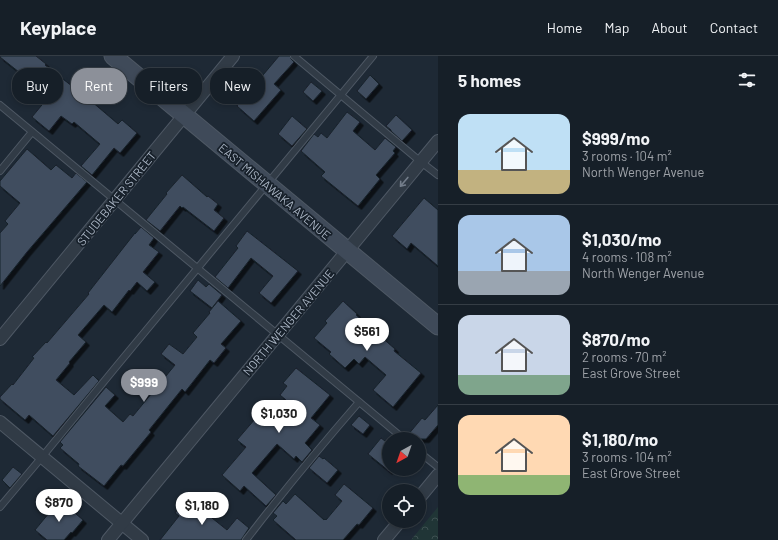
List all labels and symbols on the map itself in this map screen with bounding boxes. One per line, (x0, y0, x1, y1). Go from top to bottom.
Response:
street label: EAST MISHAWAKA AVENUE (216, 140, 334, 242)
street label: STUDEBAKER STREET (74, 148, 158, 248)
one-way arrow (400, 176, 409, 187)
street label: NORTH WENGER AVENUE (240, 266, 336, 378)
pin: $561 (343, 318, 391, 352)
pin: $999 (120, 369, 168, 403)
pin: $1,030 (246, 400, 312, 434)
north arrow (382, 432, 426, 476)
pin: $870 (35, 489, 83, 523)
pin: $1,180 (169, 492, 235, 526)

